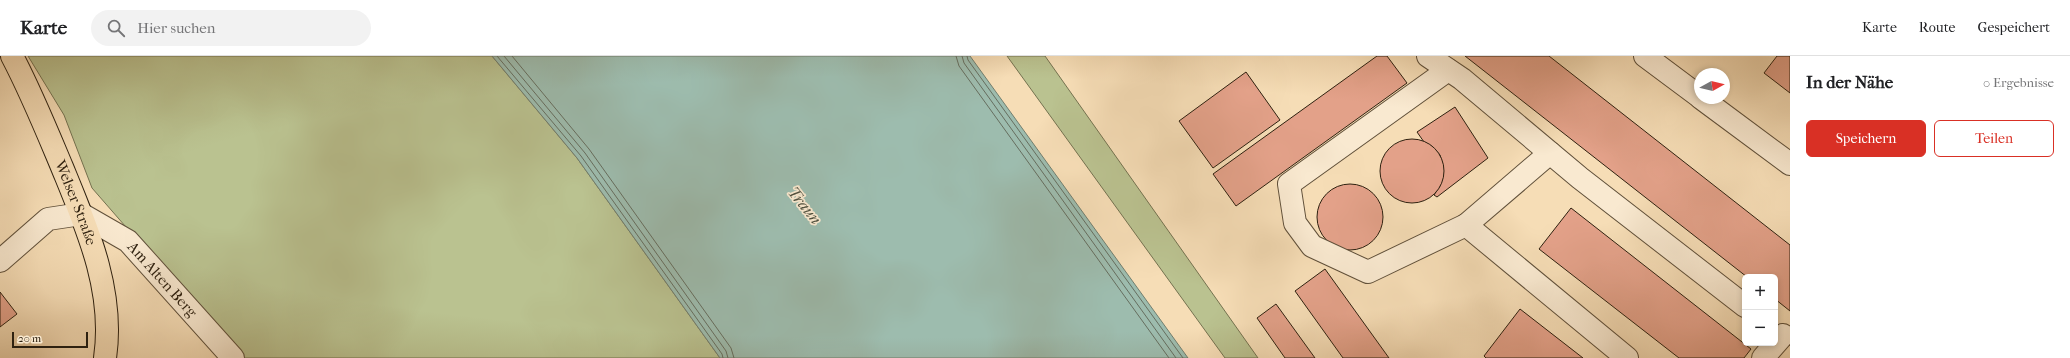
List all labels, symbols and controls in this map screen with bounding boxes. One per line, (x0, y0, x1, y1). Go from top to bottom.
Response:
search box (91, 10, 371, 46)
text: Karte (20, 17, 67, 39)
icon: search (105, 17, 127, 39)
text: Hier suchen (137, 19, 215, 37)
text: Karte (1862, 19, 1897, 36)
text: Route (1919, 19, 1956, 36)
text: Gespeichert (1978, 19, 2050, 36)
north arrow (1694, 68, 1730, 104)
text: In der Nähe (1806, 72, 1893, 92)
text: 0 Ergebnisse (1983, 75, 2054, 90)
button: Speichern (1806, 120, 1926, 157)
button: Teilen (1934, 120, 2054, 157)
street label: Welser Straße (51, 156, 101, 248)
water label: Traun (784, 183, 825, 228)
street label: Am Alten Berg (123, 237, 202, 322)
map controls (1742, 274, 1778, 346)
button: + (1742, 274, 1778, 310)
button: − (1742, 310, 1778, 346)
scale bar (12, 330, 88, 349)
text: 20 m (18, 332, 41, 345)

